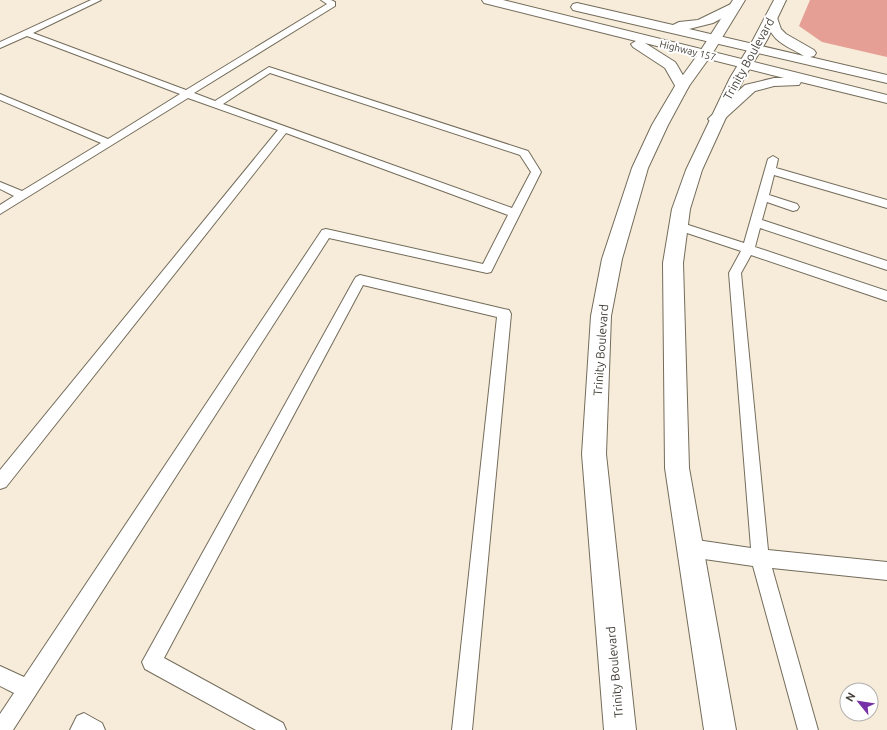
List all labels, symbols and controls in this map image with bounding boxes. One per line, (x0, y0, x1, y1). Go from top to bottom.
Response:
street label: Trinity Boulevard (721, 16, 776, 102)
street label: Highway 157 (659, 38, 717, 63)
street label: Trinity Boulevard (591, 304, 610, 396)
street label: Trinity Boulevard (604, 626, 625, 718)
north arrow (839, 682, 879, 722)
text: N (843, 690, 858, 704)

